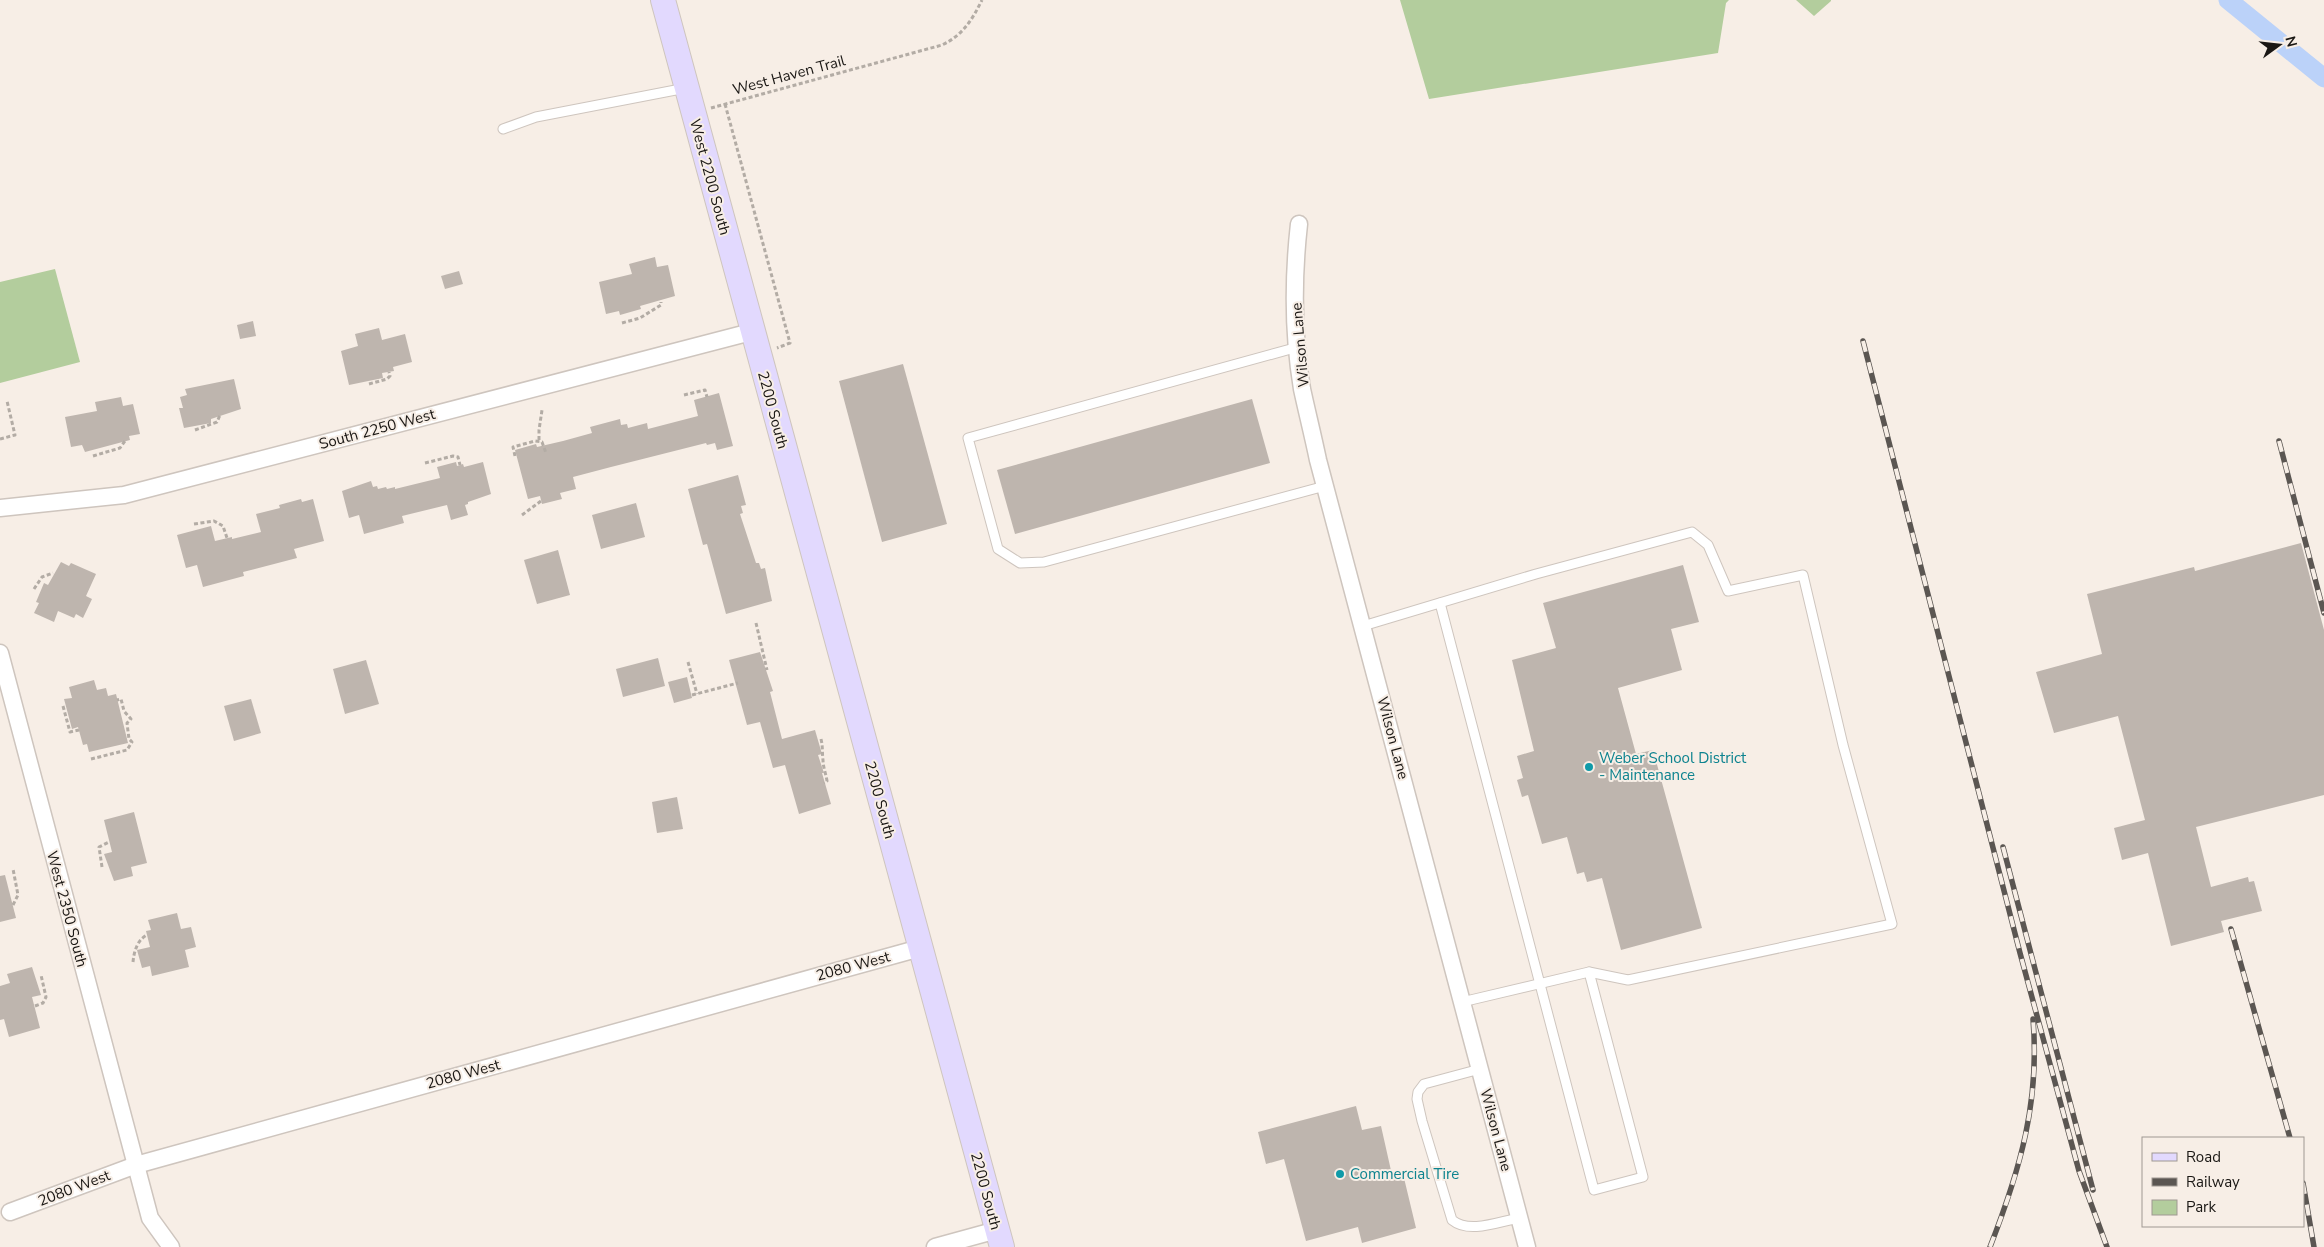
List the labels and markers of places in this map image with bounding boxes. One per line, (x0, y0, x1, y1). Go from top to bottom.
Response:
place label: Weber School District - Maintenance (1599, 748, 1747, 785)
marker: Weber School District - Maintenance (1583, 761, 1595, 773)
place label: Commercial Tire (1350, 1164, 1459, 1184)
marker: Commercial Tire (1334, 1168, 1346, 1180)

